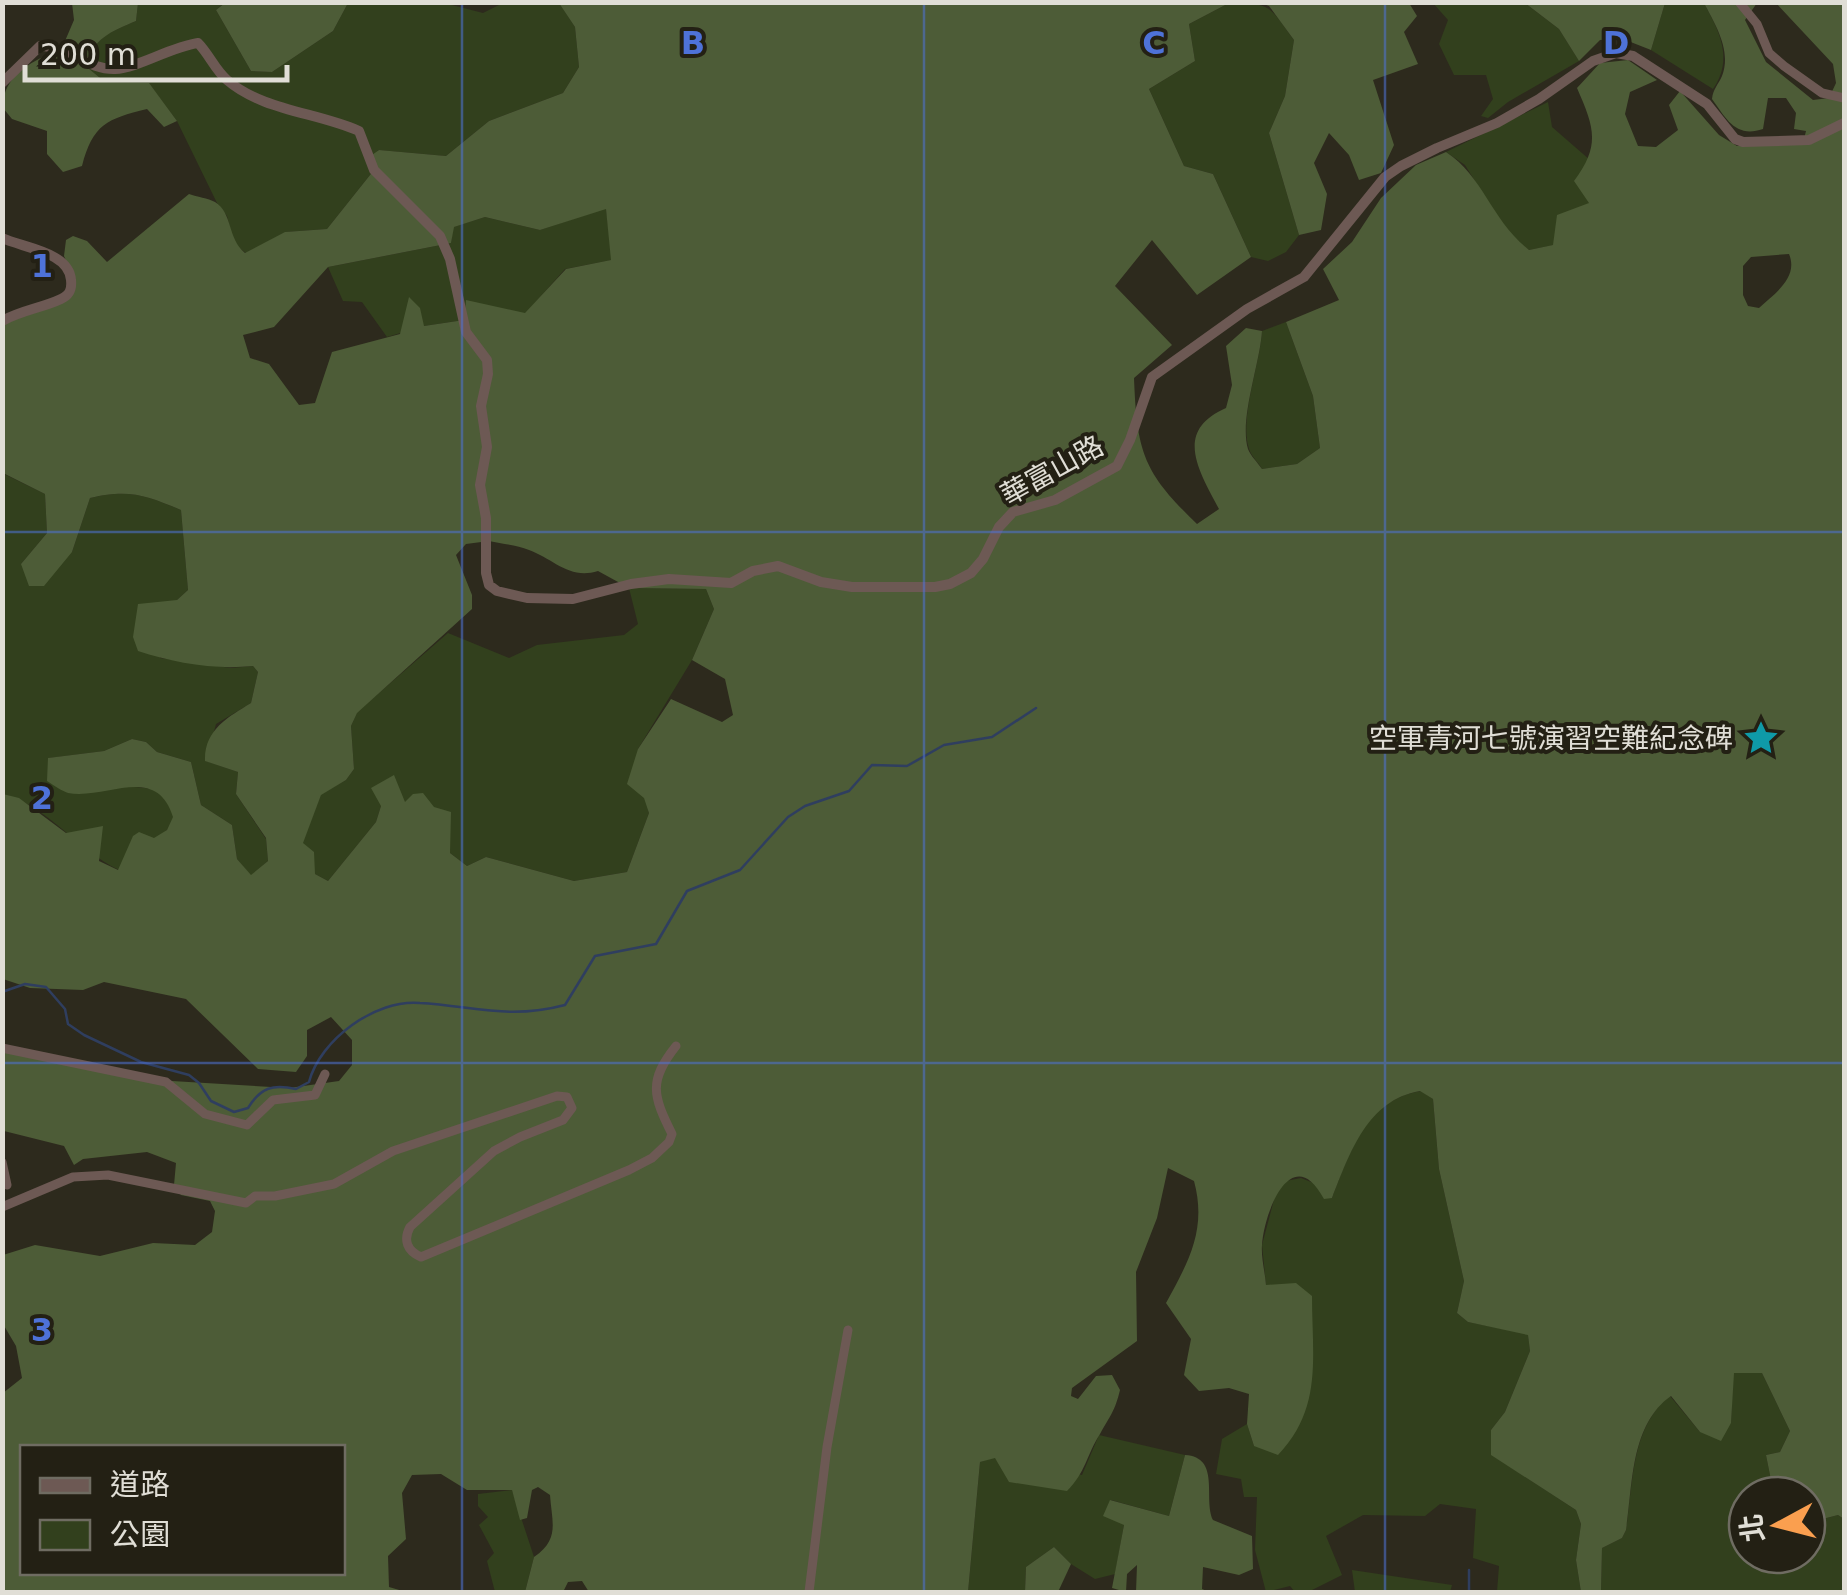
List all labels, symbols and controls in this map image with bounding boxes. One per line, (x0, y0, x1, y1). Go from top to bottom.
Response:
scale bar (25, 20, 288, 82)
text: B (681, 24, 705, 62)
text: C (1142, 24, 1166, 62)
text: D (1603, 24, 1629, 62)
text: 200 m (40, 37, 136, 72)
text: 1 (31, 247, 53, 285)
street label: 華富山路 (995, 429, 1109, 512)
place icon: 空軍青河七號演習空難紀念碑 (1742, 719, 1780, 757)
place label: 空軍青河七號演習空難紀念碑 (1369, 722, 1733, 755)
text: 2 (31, 779, 53, 817)
text: 3 (31, 1311, 53, 1349)
legend (20, 1445, 345, 1575)
text: 道路 (110, 1467, 170, 1502)
north arrow (1727, 1475, 1827, 1575)
text: 北 (1735, 1512, 1771, 1544)
text: 公園 (110, 1517, 170, 1552)

